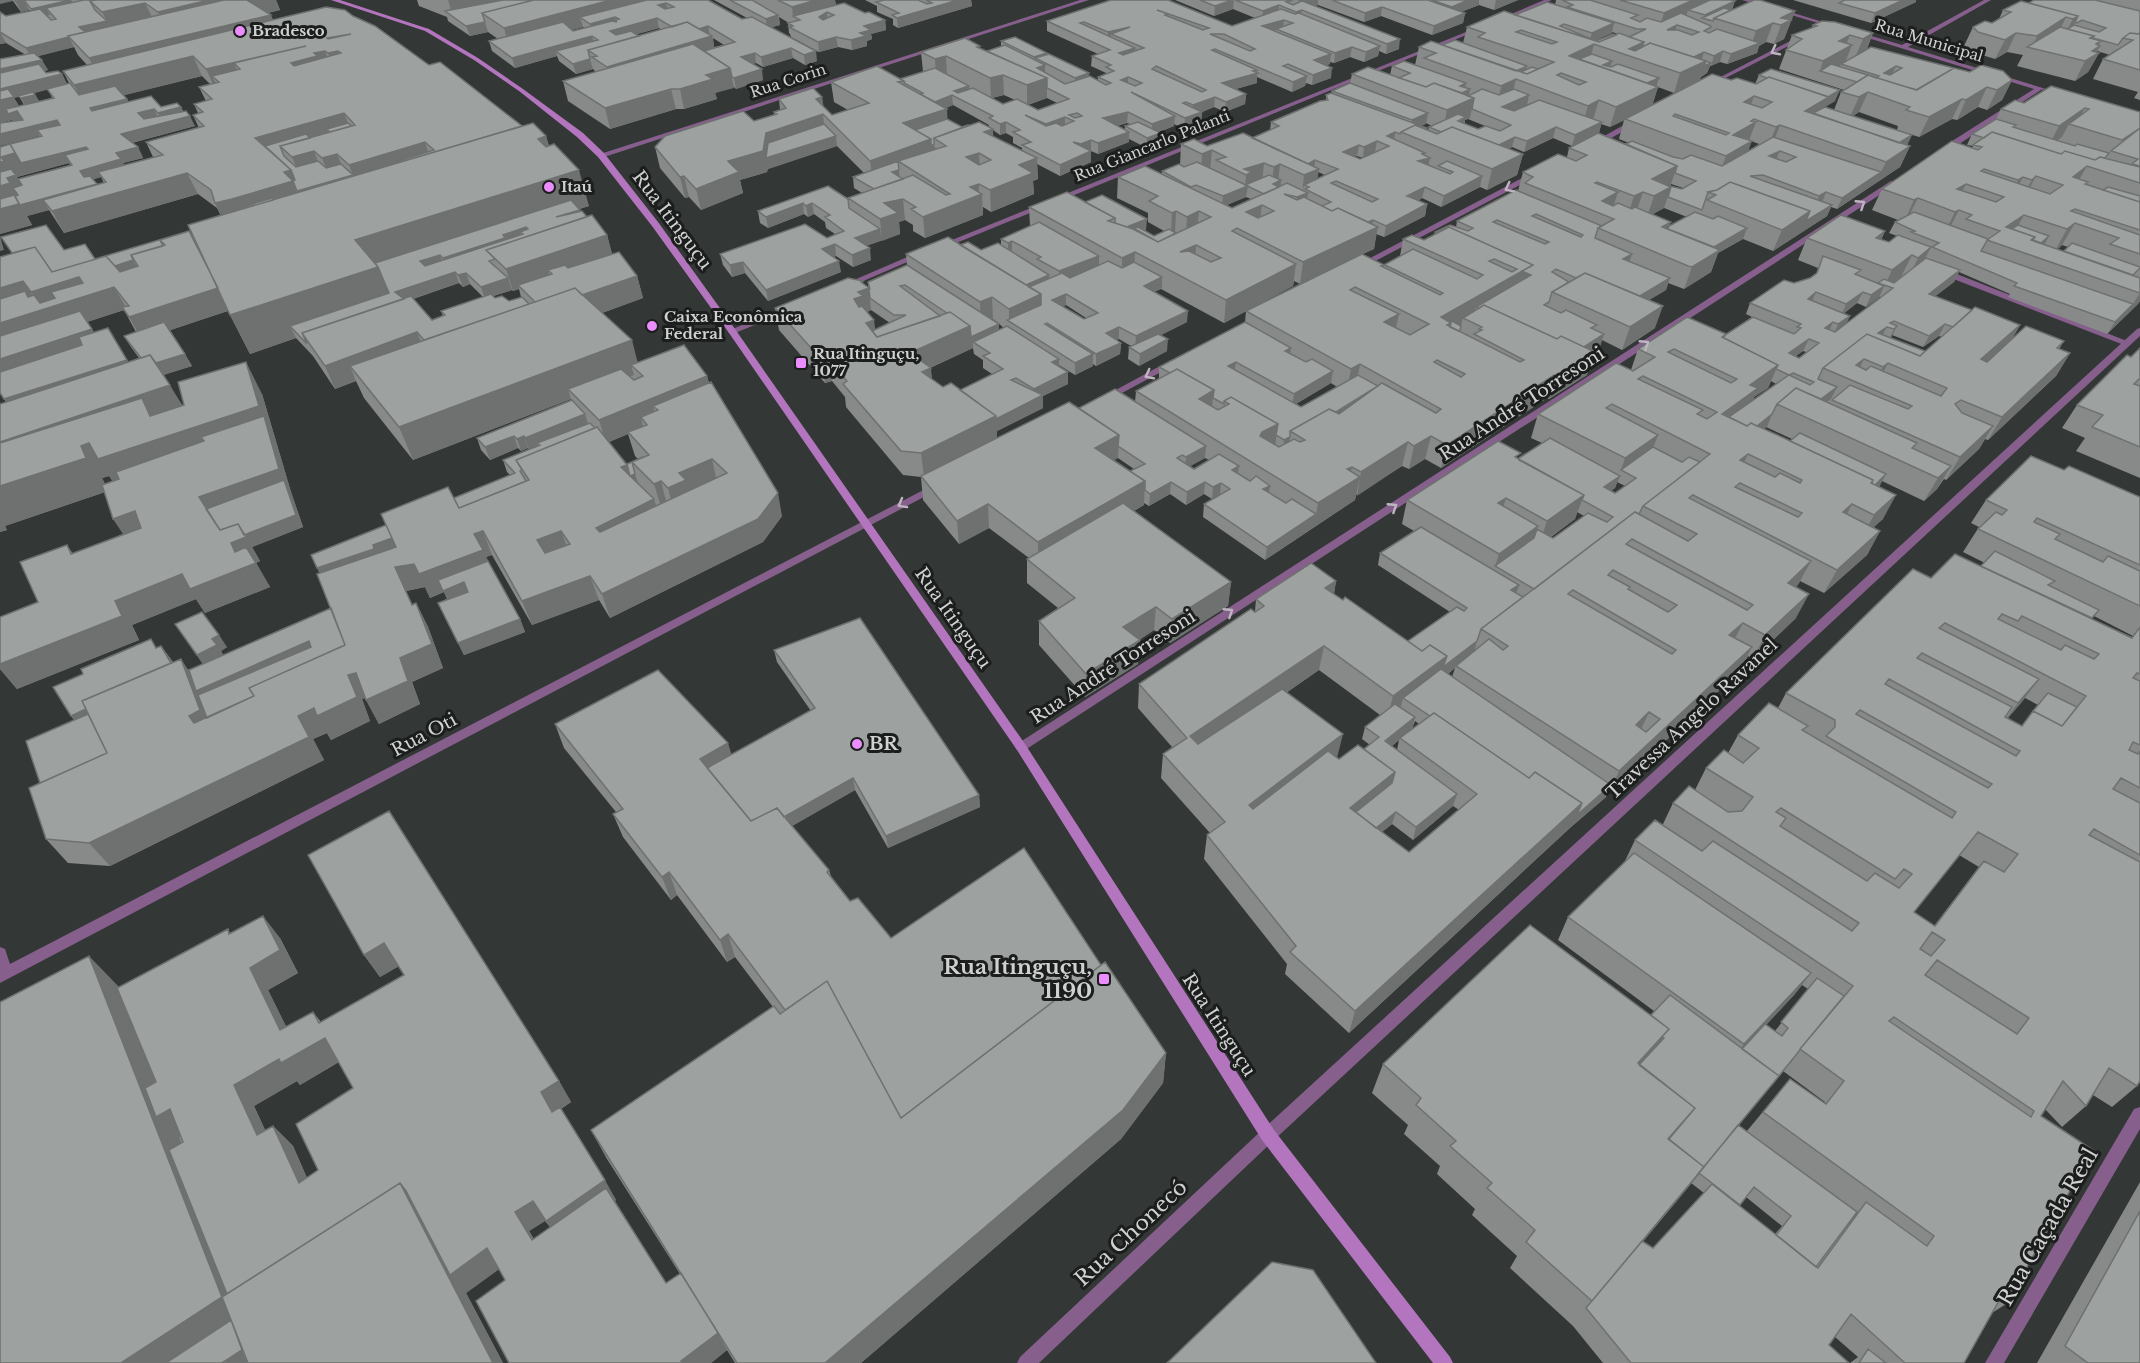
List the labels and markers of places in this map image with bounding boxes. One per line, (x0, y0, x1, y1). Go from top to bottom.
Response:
place label: Bradesco (252, 21, 325, 40)
marker: Bradesco (233, 24, 247, 38)
place label: Itaú (561, 177, 593, 196)
marker: Itaú (542, 180, 556, 194)
place label: Caixa Econômica Federal (664, 307, 803, 343)
marker: Caixa Econômica Federal (645, 319, 659, 333)
place label: Rua Itinguçu, 1077 (813, 344, 919, 380)
marker: Rua Itinguçu, 1077 (794, 356, 808, 370)
place label: BR (869, 733, 899, 755)
marker: BR (850, 737, 864, 751)
place label: Rua Itinguçu, 1190 (943, 954, 1092, 1004)
marker: Rua Itinguçu, 1190 (1097, 972, 1111, 986)

